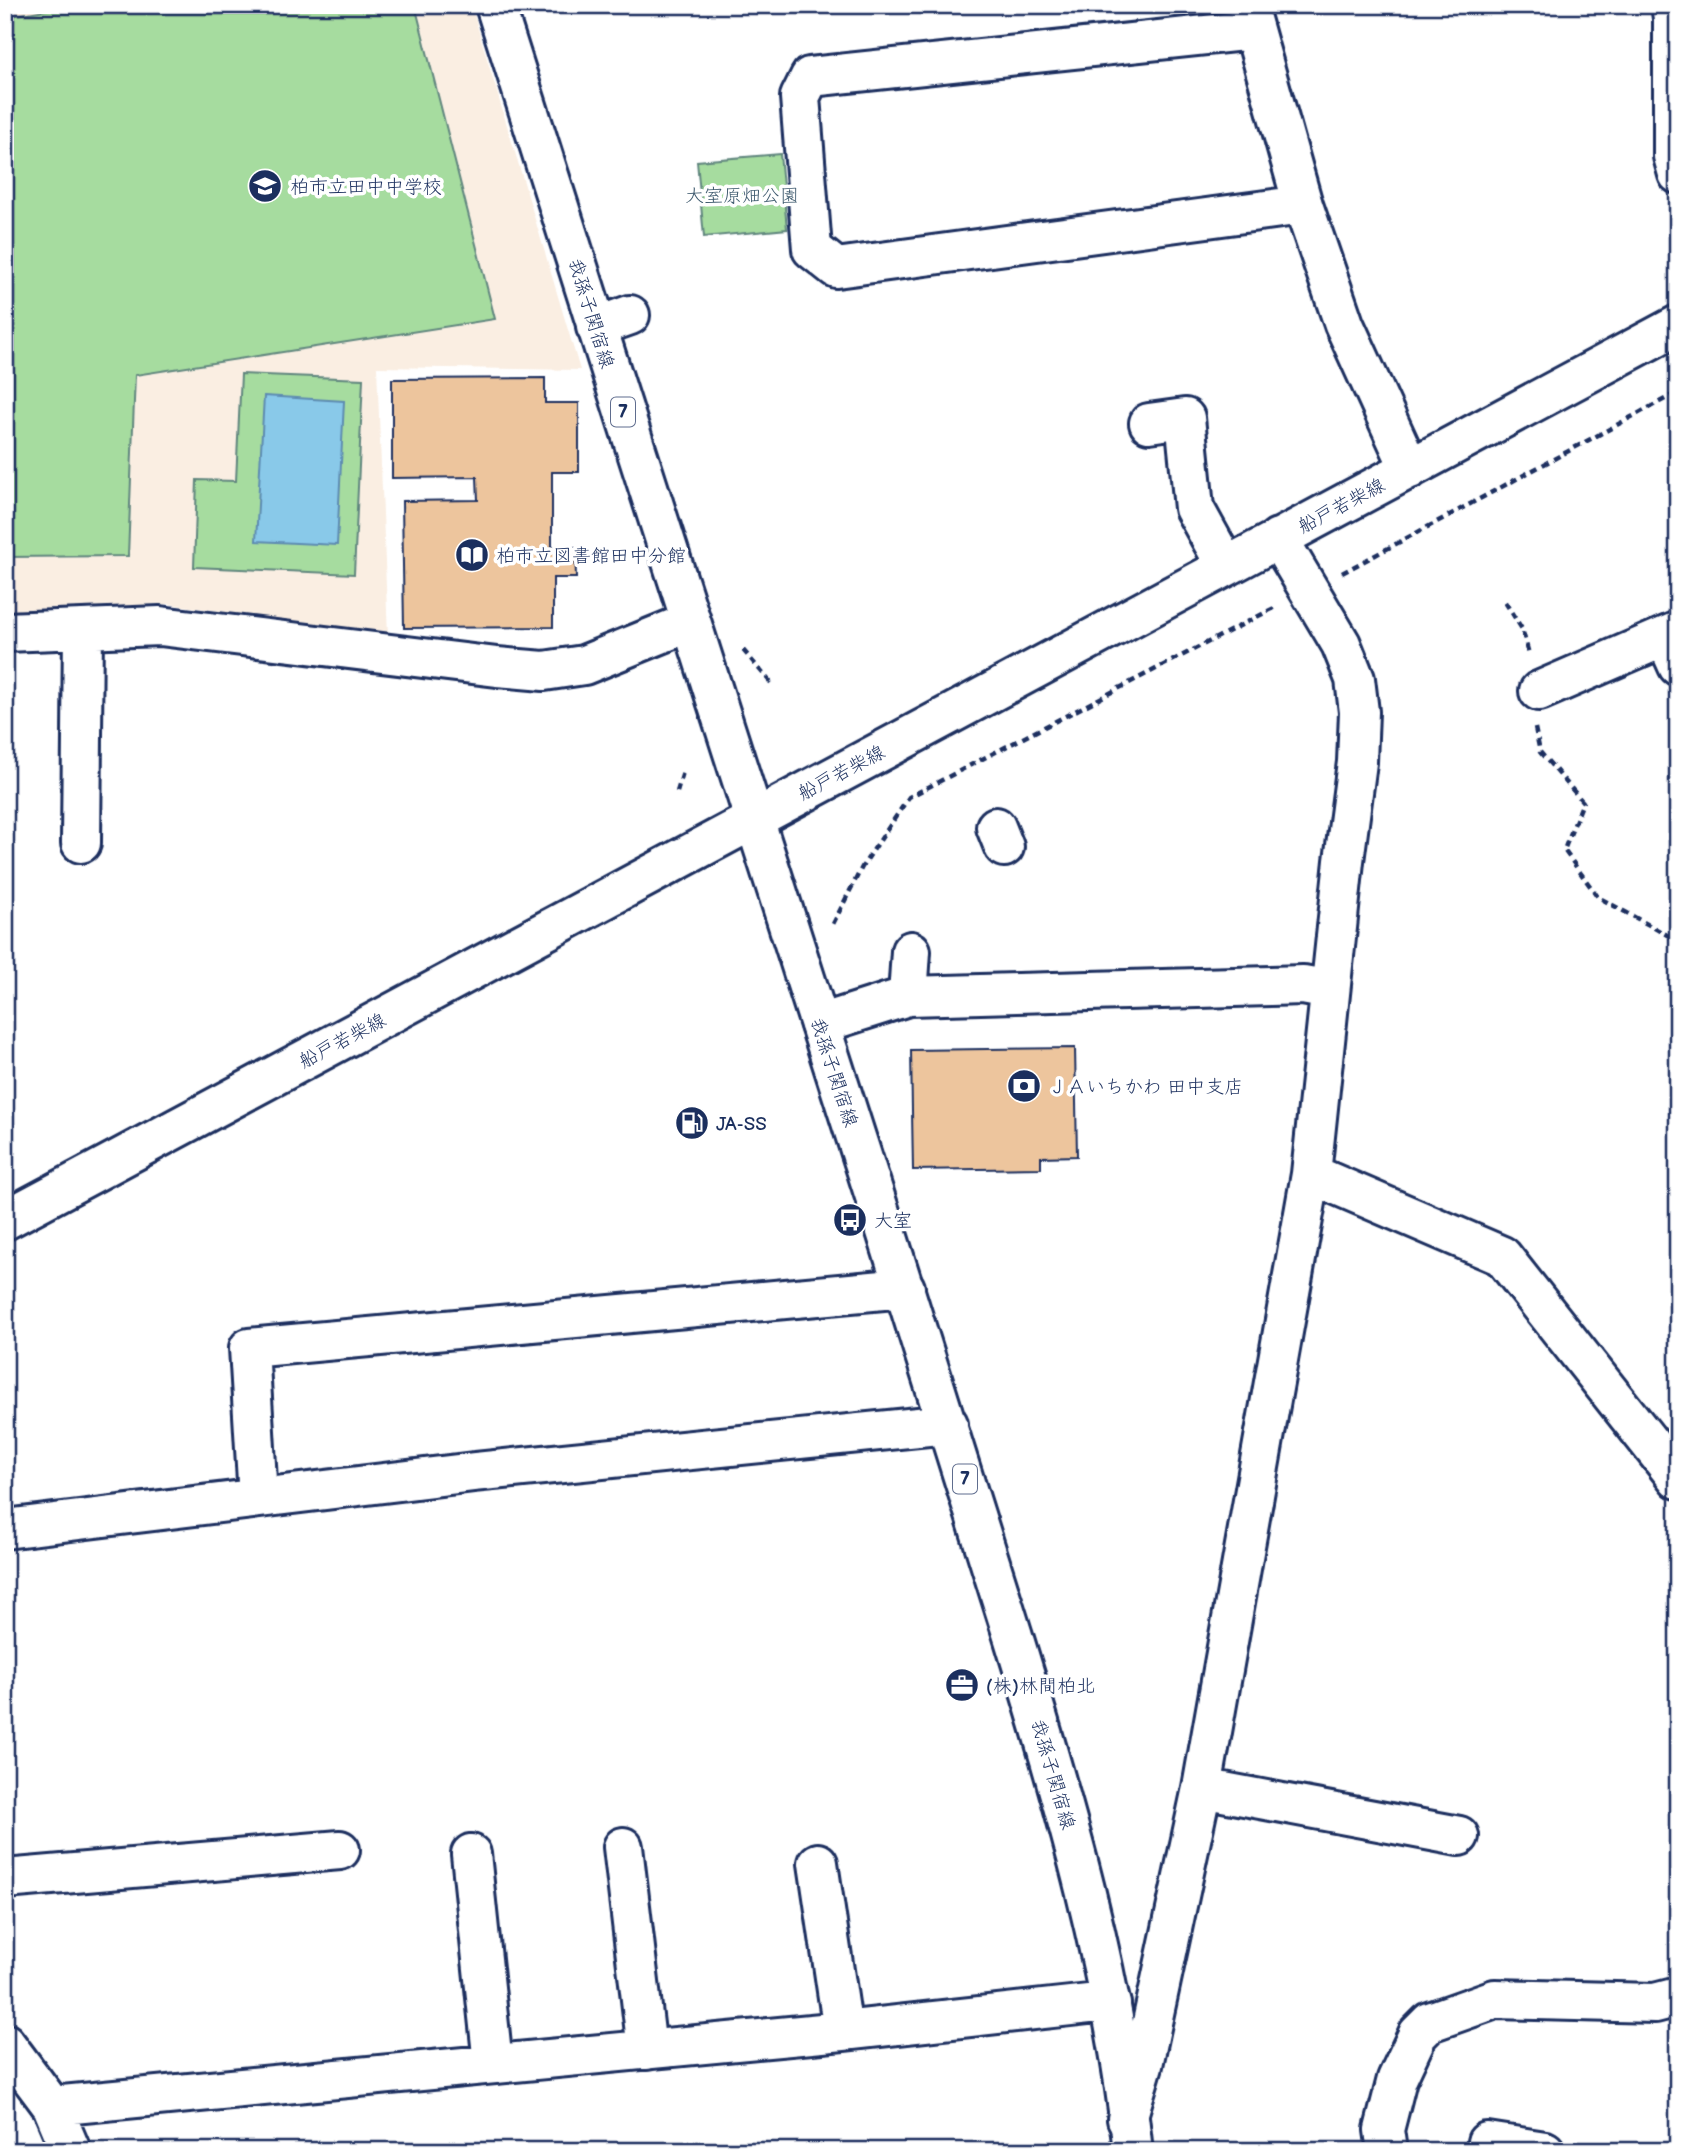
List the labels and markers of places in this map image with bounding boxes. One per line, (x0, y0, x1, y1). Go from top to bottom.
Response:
school or university icon: 柏市立田中中学校 (246, 167, 284, 205)
place label: 柏市立田中中学校 (290, 176, 442, 199)
library icon: 柏市立図書館田中分館 (453, 536, 491, 574)
place label: 柏市立図書館田中分館 (496, 545, 686, 568)
bank icon: ＪＡいちかわ 田中支店 (1005, 1067, 1043, 1105)
place label: ＪＡいちかわ 田中支店 (1048, 1076, 1243, 1099)
fuel station icon: JA-SS (673, 1104, 711, 1142)
place label: JA-SS (716, 1113, 767, 1136)
bus stop icon: 大室 (831, 1201, 869, 1239)
place label: 大室 (874, 1210, 912, 1233)
office icon: (株)林間柏北 (943, 1666, 981, 1704)
place label: (株)林間柏北 (986, 1675, 1095, 1698)

